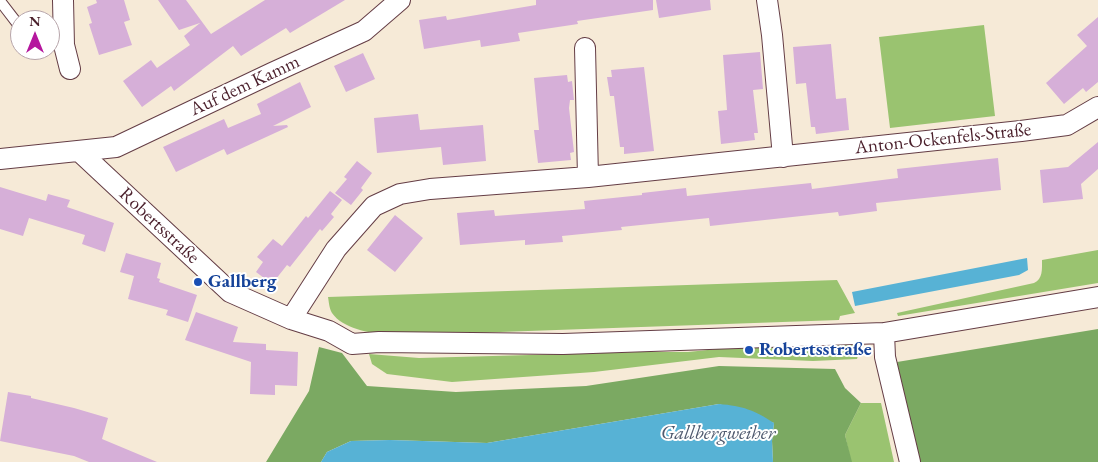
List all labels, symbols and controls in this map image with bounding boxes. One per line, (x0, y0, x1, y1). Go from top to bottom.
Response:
north arrow (10, 10, 60, 60)
text: N (29, 12, 41, 30)
street label: Auf dem Kamm (186, 51, 304, 121)
street label: Anton-Ockenfels-Straße (854, 118, 1032, 160)
street label: Robertsstraße (114, 183, 204, 269)
place label: Gallberg (208, 271, 276, 293)
marker: Gallberg (192, 276, 204, 288)
place label: Robertsstraße (759, 339, 872, 361)
marker: Robertsstraße (743, 344, 755, 356)
water label: Gallbergweiher (661, 422, 775, 446)

